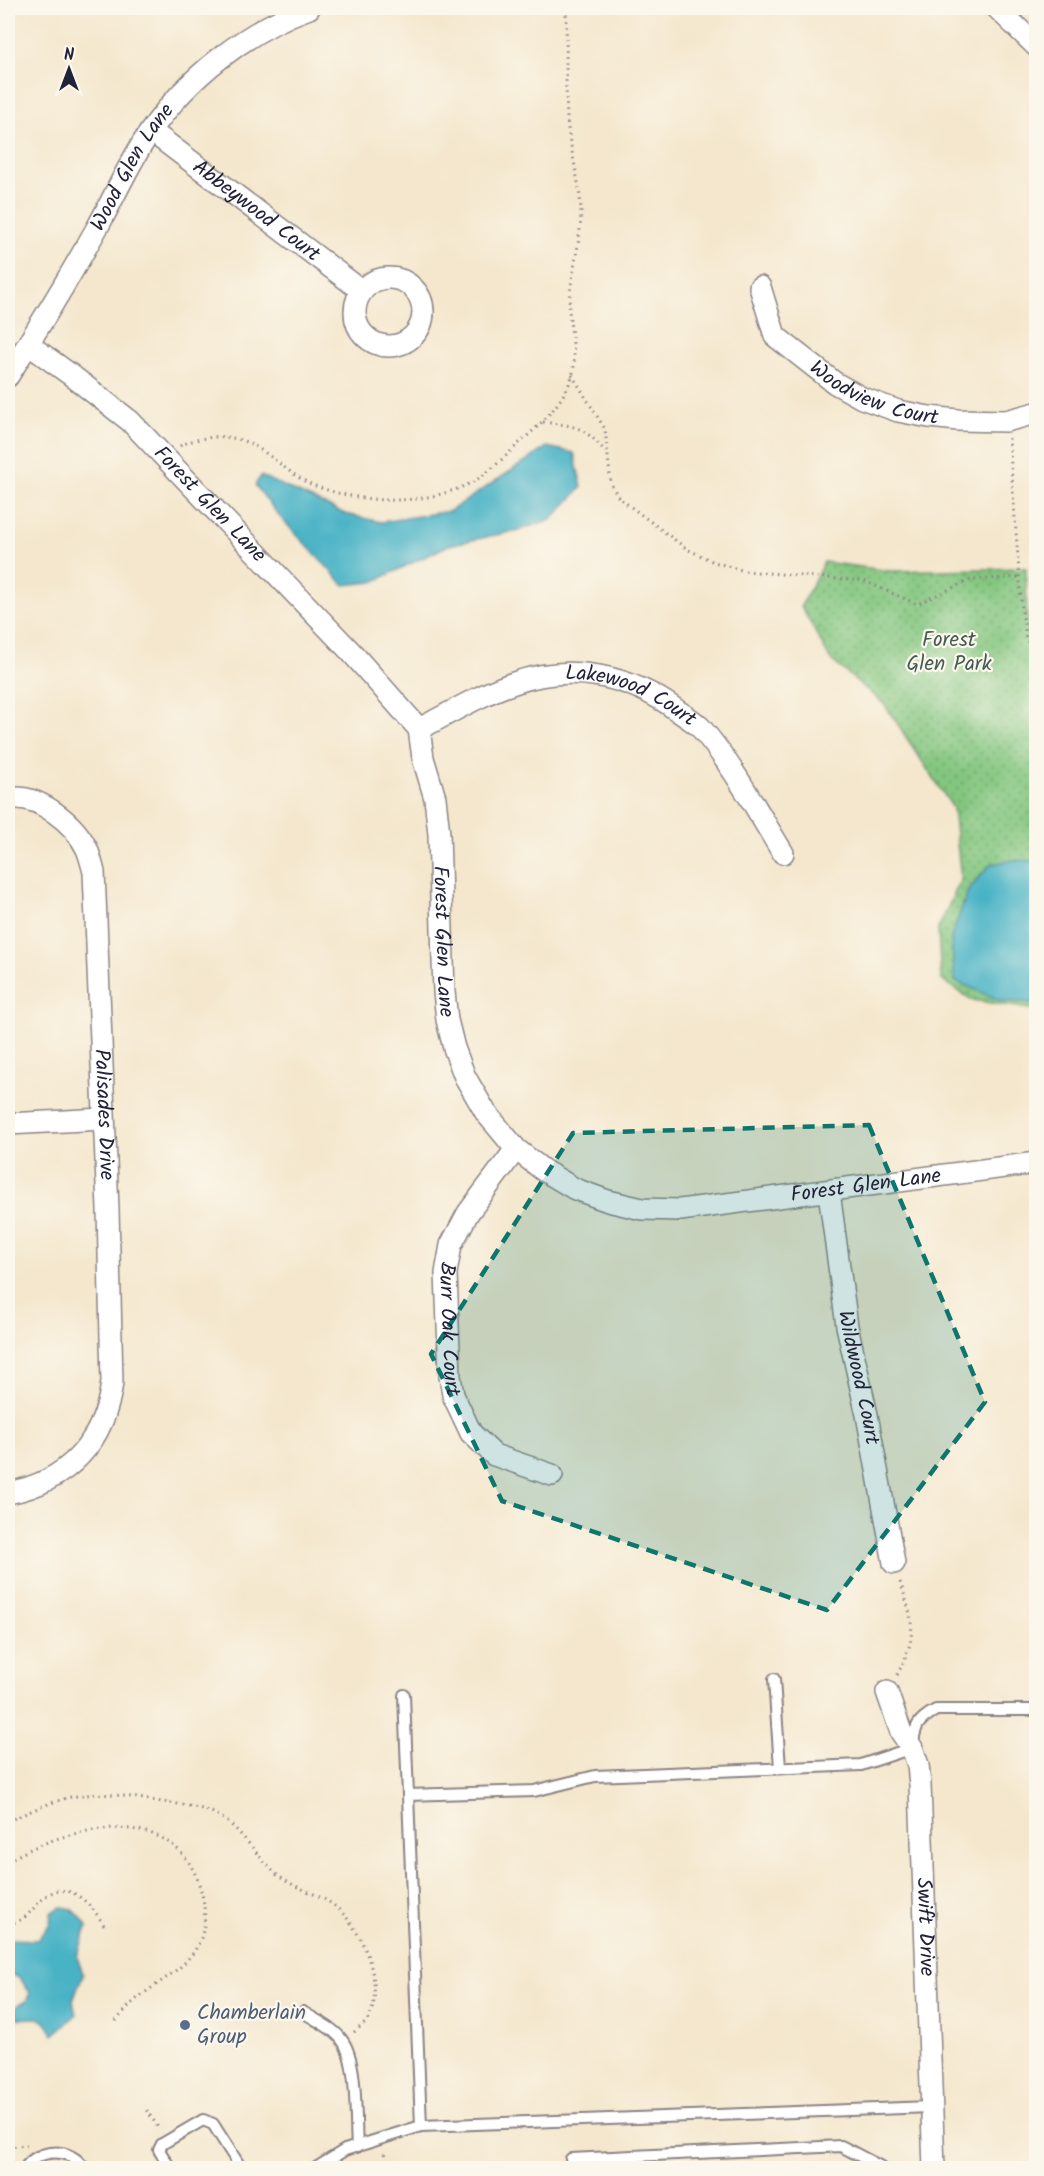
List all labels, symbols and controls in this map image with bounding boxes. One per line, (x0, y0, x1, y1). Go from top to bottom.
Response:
north arrow (39, 39, 99, 99)
text: N (64, 43, 74, 68)
street label: Wood Glen Lane (82, 95, 183, 237)
street label: Abbeywood Court (185, 151, 328, 271)
street label: Woodview Court (802, 352, 941, 434)
street label: Forest Glen Lane (145, 438, 274, 571)
park label: Forest Glen Park (906, 624, 992, 681)
street label: Lakewood Court (565, 657, 704, 736)
street label: Forest Glen Lane (424, 865, 463, 1019)
street label: Palisades Drive (85, 1048, 123, 1181)
street label: Forest Glen Lane (789, 1159, 944, 1212)
street label: Burr Oak Court (429, 1260, 470, 1399)
street label: Wildwood Court (829, 1309, 889, 1448)
street label: Swift Drive (907, 1877, 943, 1977)
place label: Chamberlain Group (197, 1997, 306, 2054)
marker: Chamberlain Group (178, 2018, 192, 2032)

